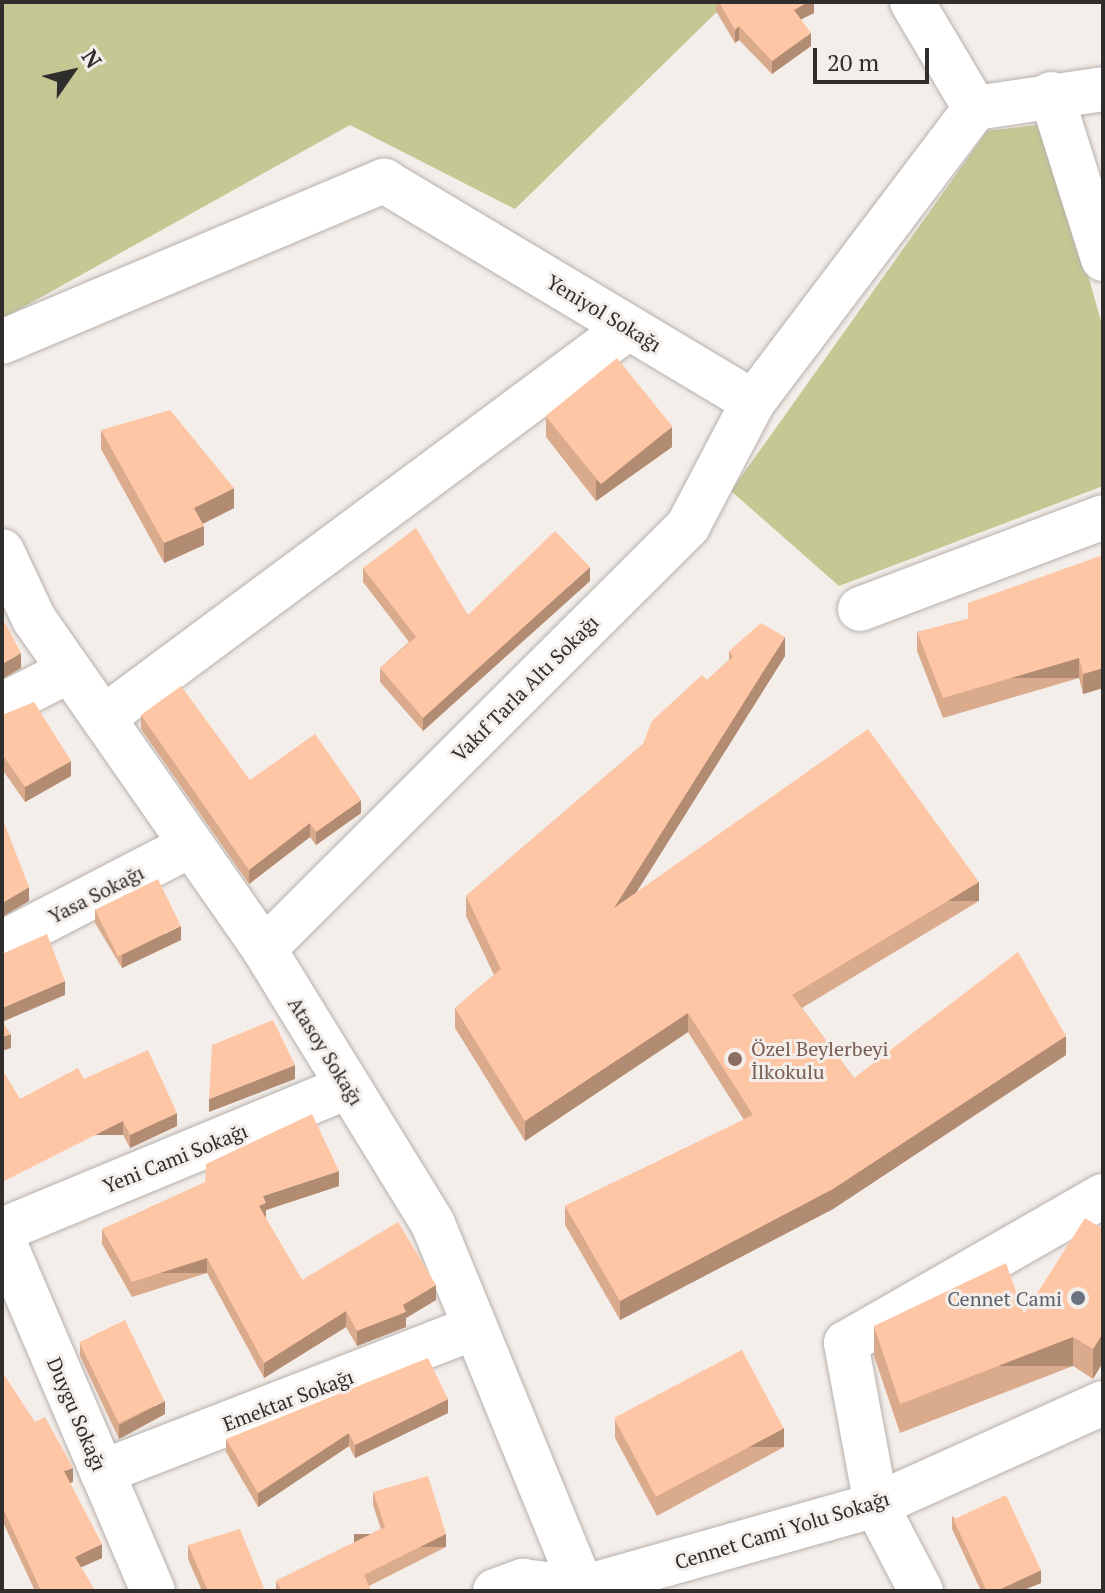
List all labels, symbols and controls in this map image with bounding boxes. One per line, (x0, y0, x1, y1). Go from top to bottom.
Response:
north arrow (32, 32, 112, 112)
scale bar (817, 32, 933, 82)
text: N (76, 43, 109, 73)
text: 20 m (827, 46, 879, 78)
street label: Yeniyol Sokağı (542, 269, 666, 357)
street label: Vakıf Tarla Altı Sokağı (447, 610, 603, 766)
street label: Yasa Sokağı (44, 860, 148, 928)
street label: Atasoy Sokağı (283, 992, 369, 1110)
place label: Özel Beylerbeyi İlkokulu (751, 1036, 888, 1083)
marker: Özel Beylerbeyi İlkokulu (726, 1050, 744, 1068)
street label: Yeni Cami Sokağı (99, 1118, 251, 1198)
place label: Cennet Cami (947, 1286, 1062, 1310)
marker: Cennet Cami (1069, 1289, 1087, 1307)
street label: Duygu Sokağı (42, 1354, 112, 1474)
street label: Emektar Sokağı (219, 1364, 357, 1436)
street label: Cennet Cami Yolu Sokağı (672, 1486, 892, 1574)

